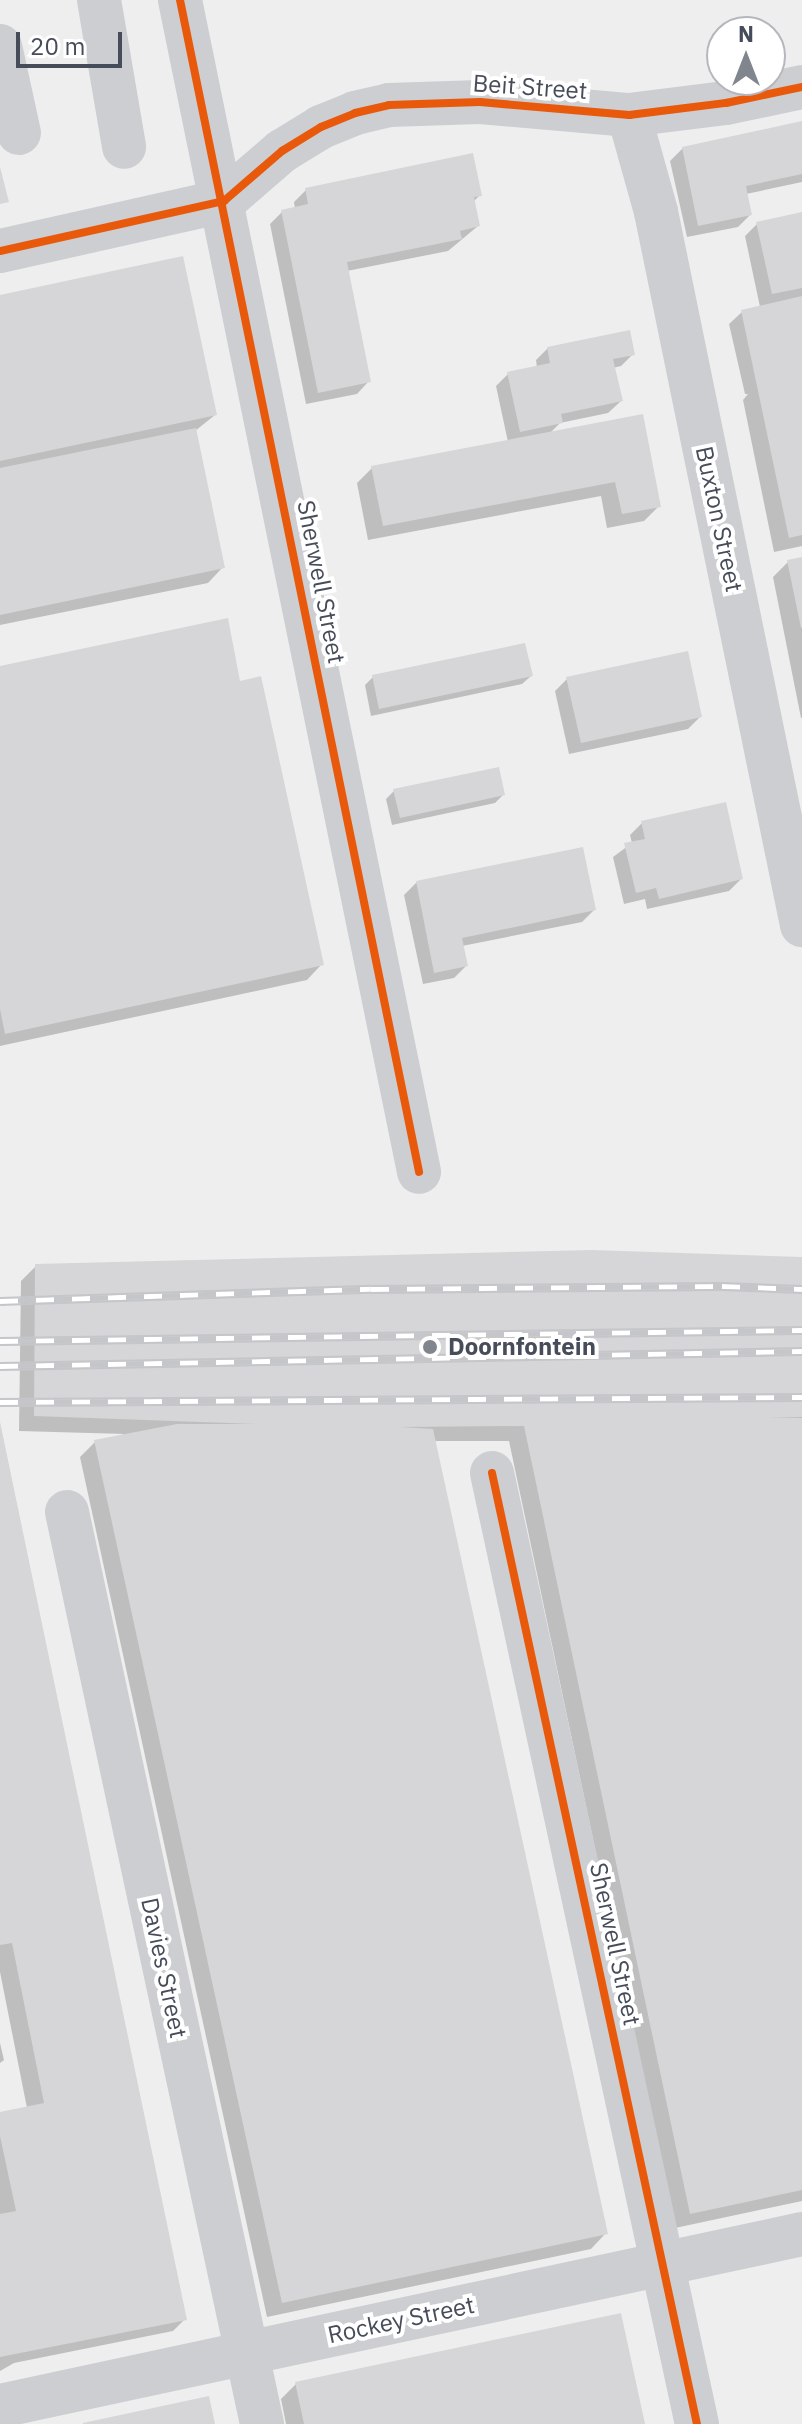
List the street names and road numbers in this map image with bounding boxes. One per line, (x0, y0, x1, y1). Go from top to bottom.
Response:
street label: Beit Street (472, 69, 588, 105)
street label: Buxton Street (689, 443, 749, 595)
street label: Sherwell Street (291, 498, 351, 666)
street label: Sherwell Street (584, 1860, 646, 2028)
street label: Davies Street (135, 1895, 193, 2041)
street label: Rockey Street (325, 2290, 477, 2350)

